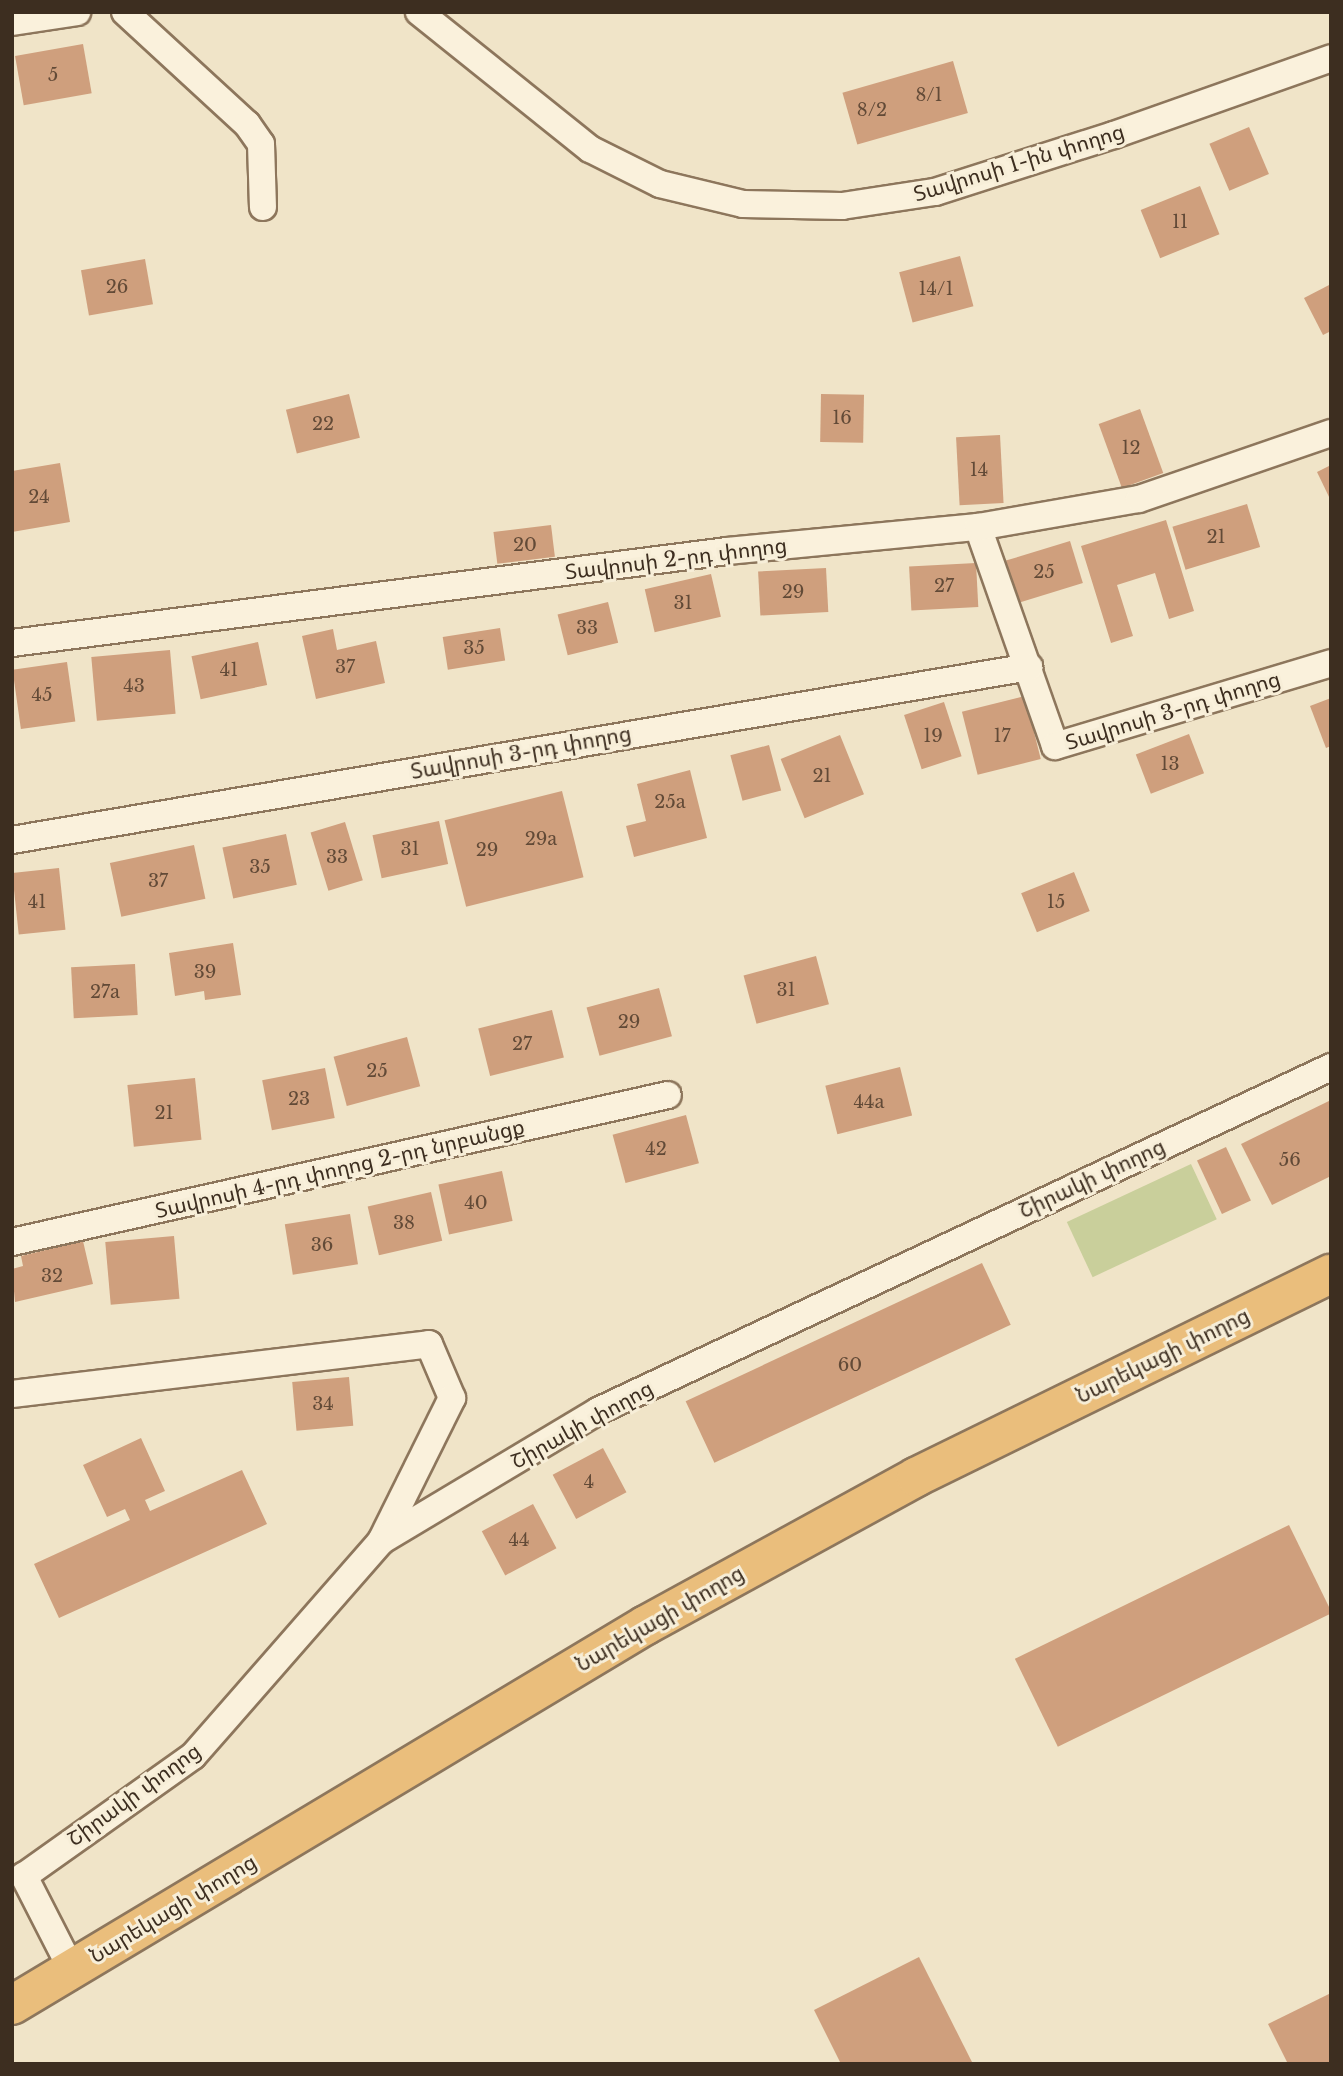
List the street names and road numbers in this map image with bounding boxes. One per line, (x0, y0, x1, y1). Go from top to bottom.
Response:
street label: Տավրոսի 1-ին փողոց (911, 119, 1127, 207)
street label: Տավրոսի 2-րդ փողոց (564, 533, 788, 585)
street label: Տավրոսի 3-րդ փողոց (1062, 666, 1284, 756)
street label: Տավրոսի 3-րդ փողոց (409, 721, 633, 785)
street label: Տավրոսի 4-րդ փողոց 2-րդ նրբանցք (153, 1114, 527, 1224)
street label: Շիրակի փողոց (1015, 1134, 1169, 1224)
street label: Նարեկացի փողոց (1072, 1303, 1254, 1409)
street label: Շիրակի փողոց (507, 1376, 657, 1474)
street label: Նարեկացի փողոց (571, 1561, 749, 1677)
street label: Շիրակի փողոց (62, 1738, 206, 1852)
street label: Նարեկացի փողոց (85, 1849, 261, 1969)

